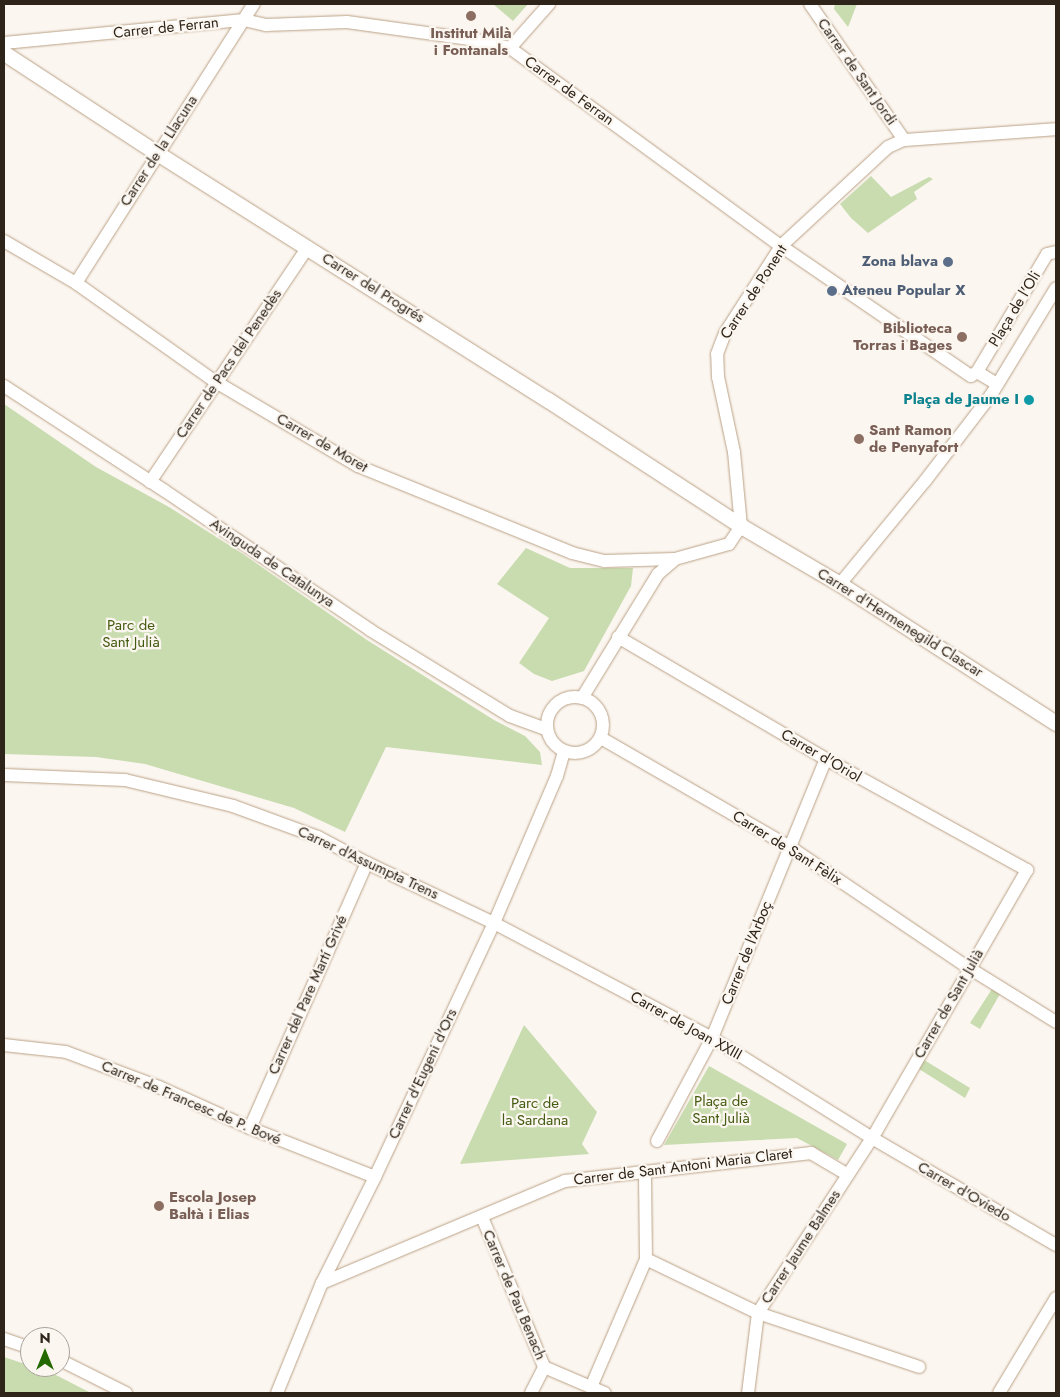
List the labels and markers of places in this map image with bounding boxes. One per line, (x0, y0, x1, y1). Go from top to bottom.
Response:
marker: Institut Milà i Fontanals (465, 10, 477, 22)
place label: Institut Milà i Fontanals (430, 24, 512, 59)
place label: Zona blava (862, 253, 938, 271)
marker: Zona blava (942, 256, 954, 268)
place label: Ateneu Popular X (842, 282, 965, 300)
marker: Ateneu Popular X (826, 285, 838, 297)
place label: Biblioteca Torras i Bages (853, 319, 952, 354)
marker: Biblioteca Torras i Bages (956, 331, 968, 343)
place label: Plaça de Jaume I (903, 391, 1019, 409)
marker: Plaça de Jaume I (1023, 394, 1035, 406)
place label: Sant Ramon de Penyafort (869, 421, 958, 456)
marker: Sant Ramon de Penyafort (853, 433, 865, 445)
place label: Escola Josep Baltà i Elias (169, 1188, 256, 1223)
marker: Escola Josep Baltà i Elias (153, 1200, 165, 1212)

